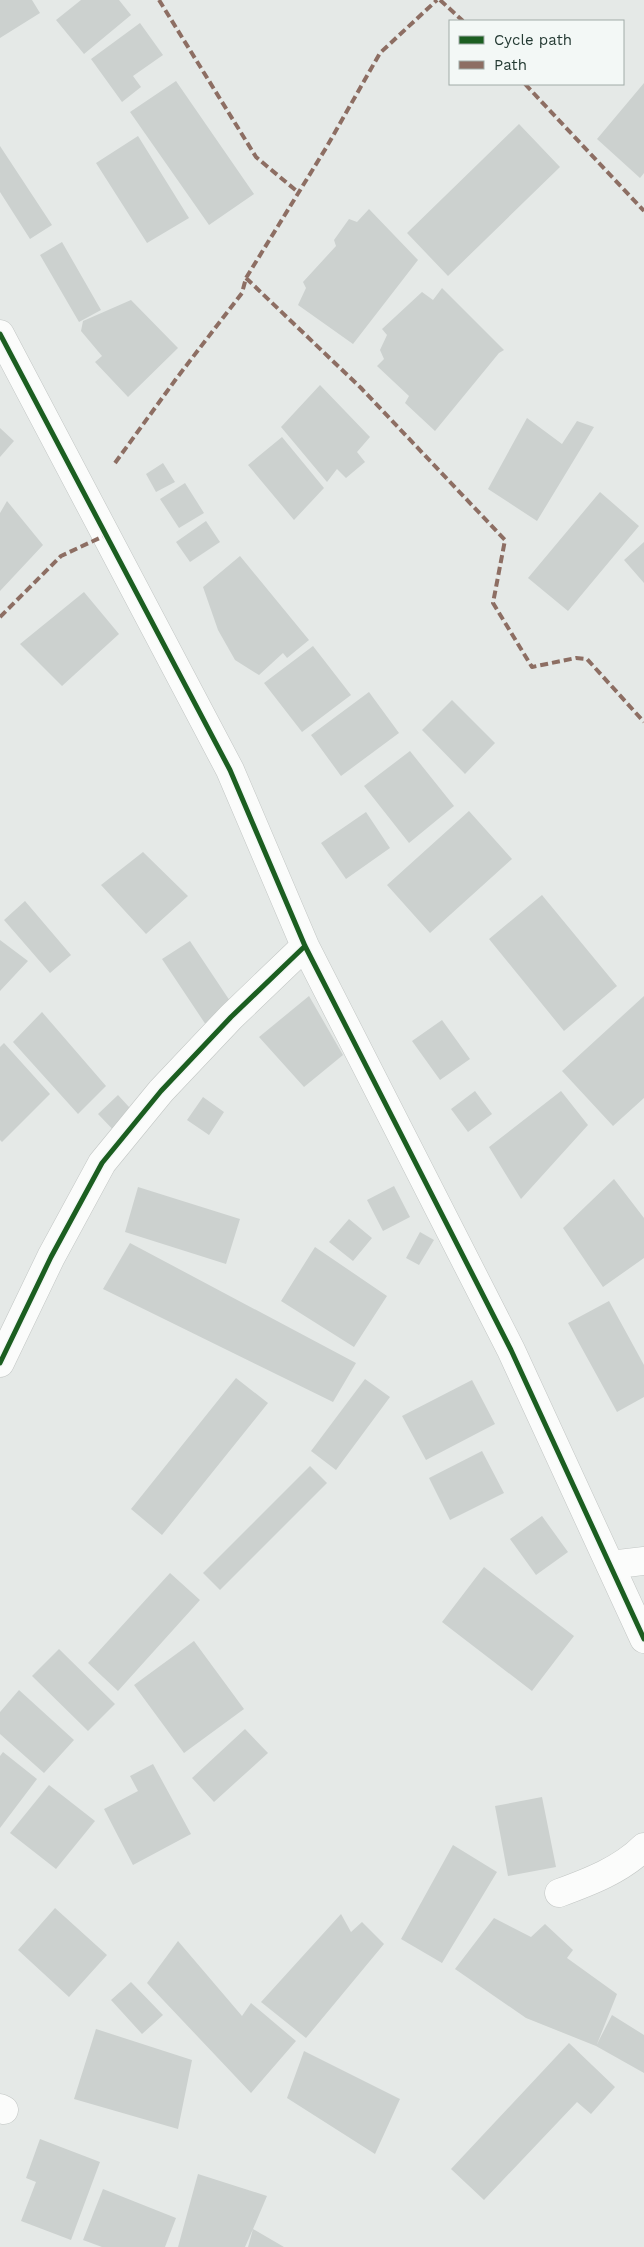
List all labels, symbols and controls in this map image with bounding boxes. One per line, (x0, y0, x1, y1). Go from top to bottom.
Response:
legend (449, 20, 624, 85)
text: Cycle path (494, 31, 572, 49)
text: Path (494, 56, 527, 74)

